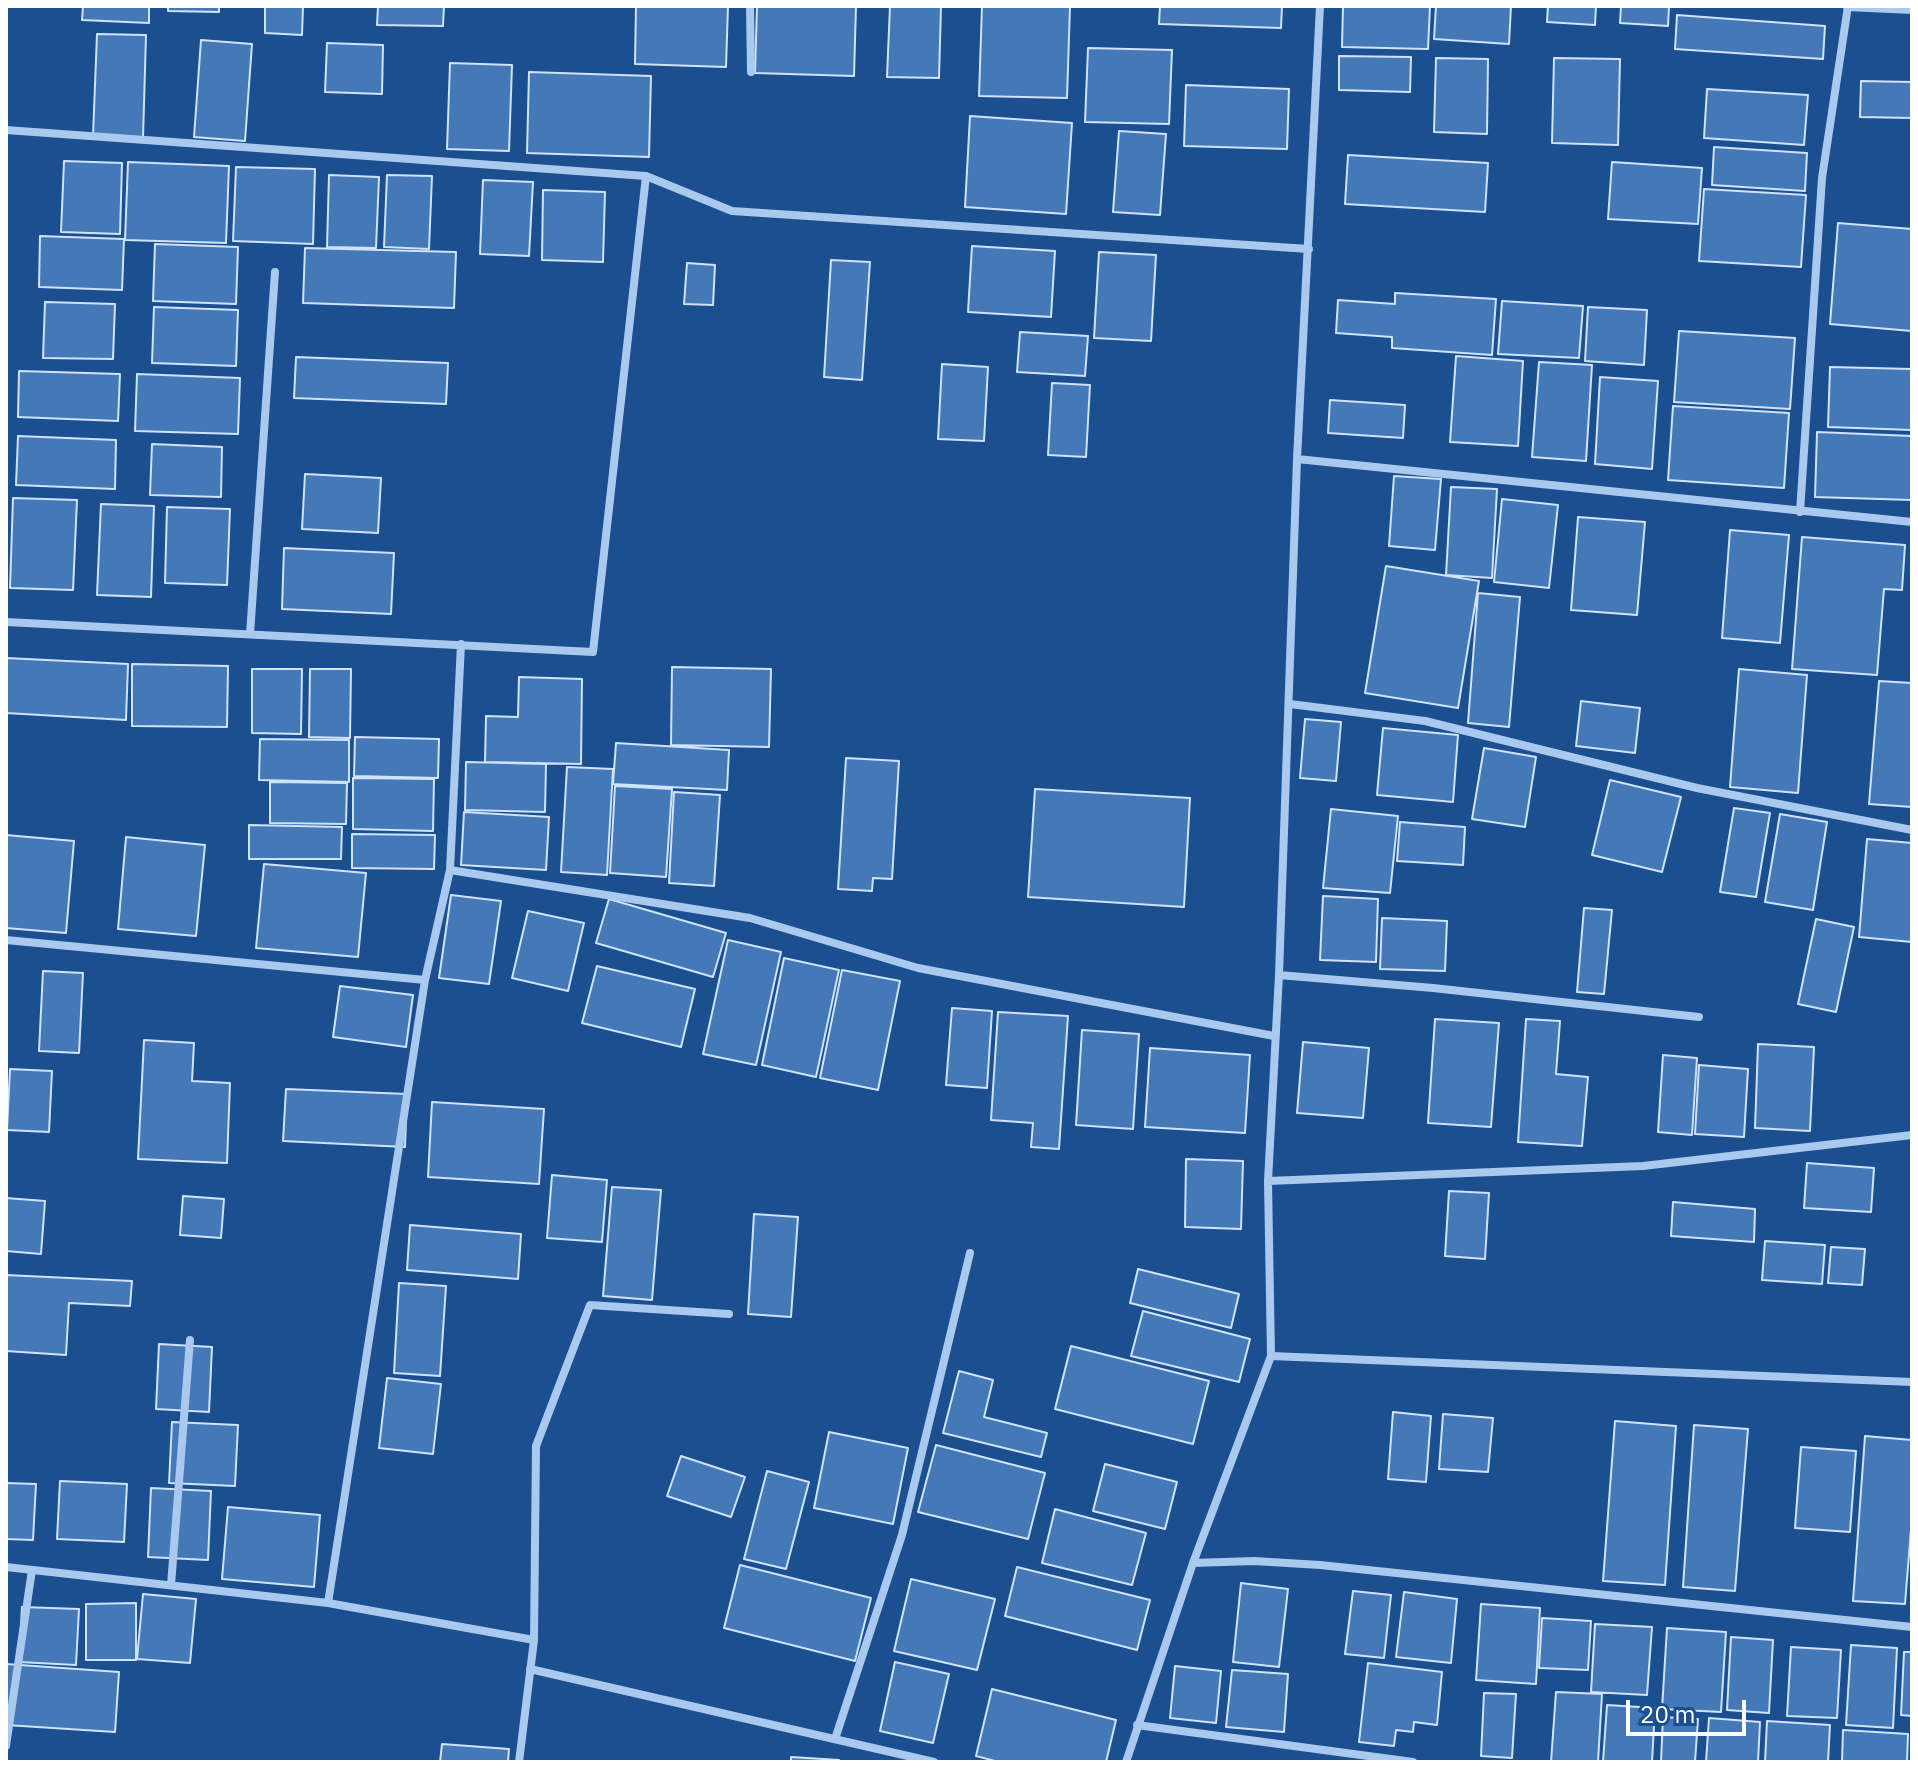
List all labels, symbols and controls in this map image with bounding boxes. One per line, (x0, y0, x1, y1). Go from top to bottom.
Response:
scale bar (1630, 1684, 1750, 1734)
text: 20 m (1640, 1698, 1695, 1730)

